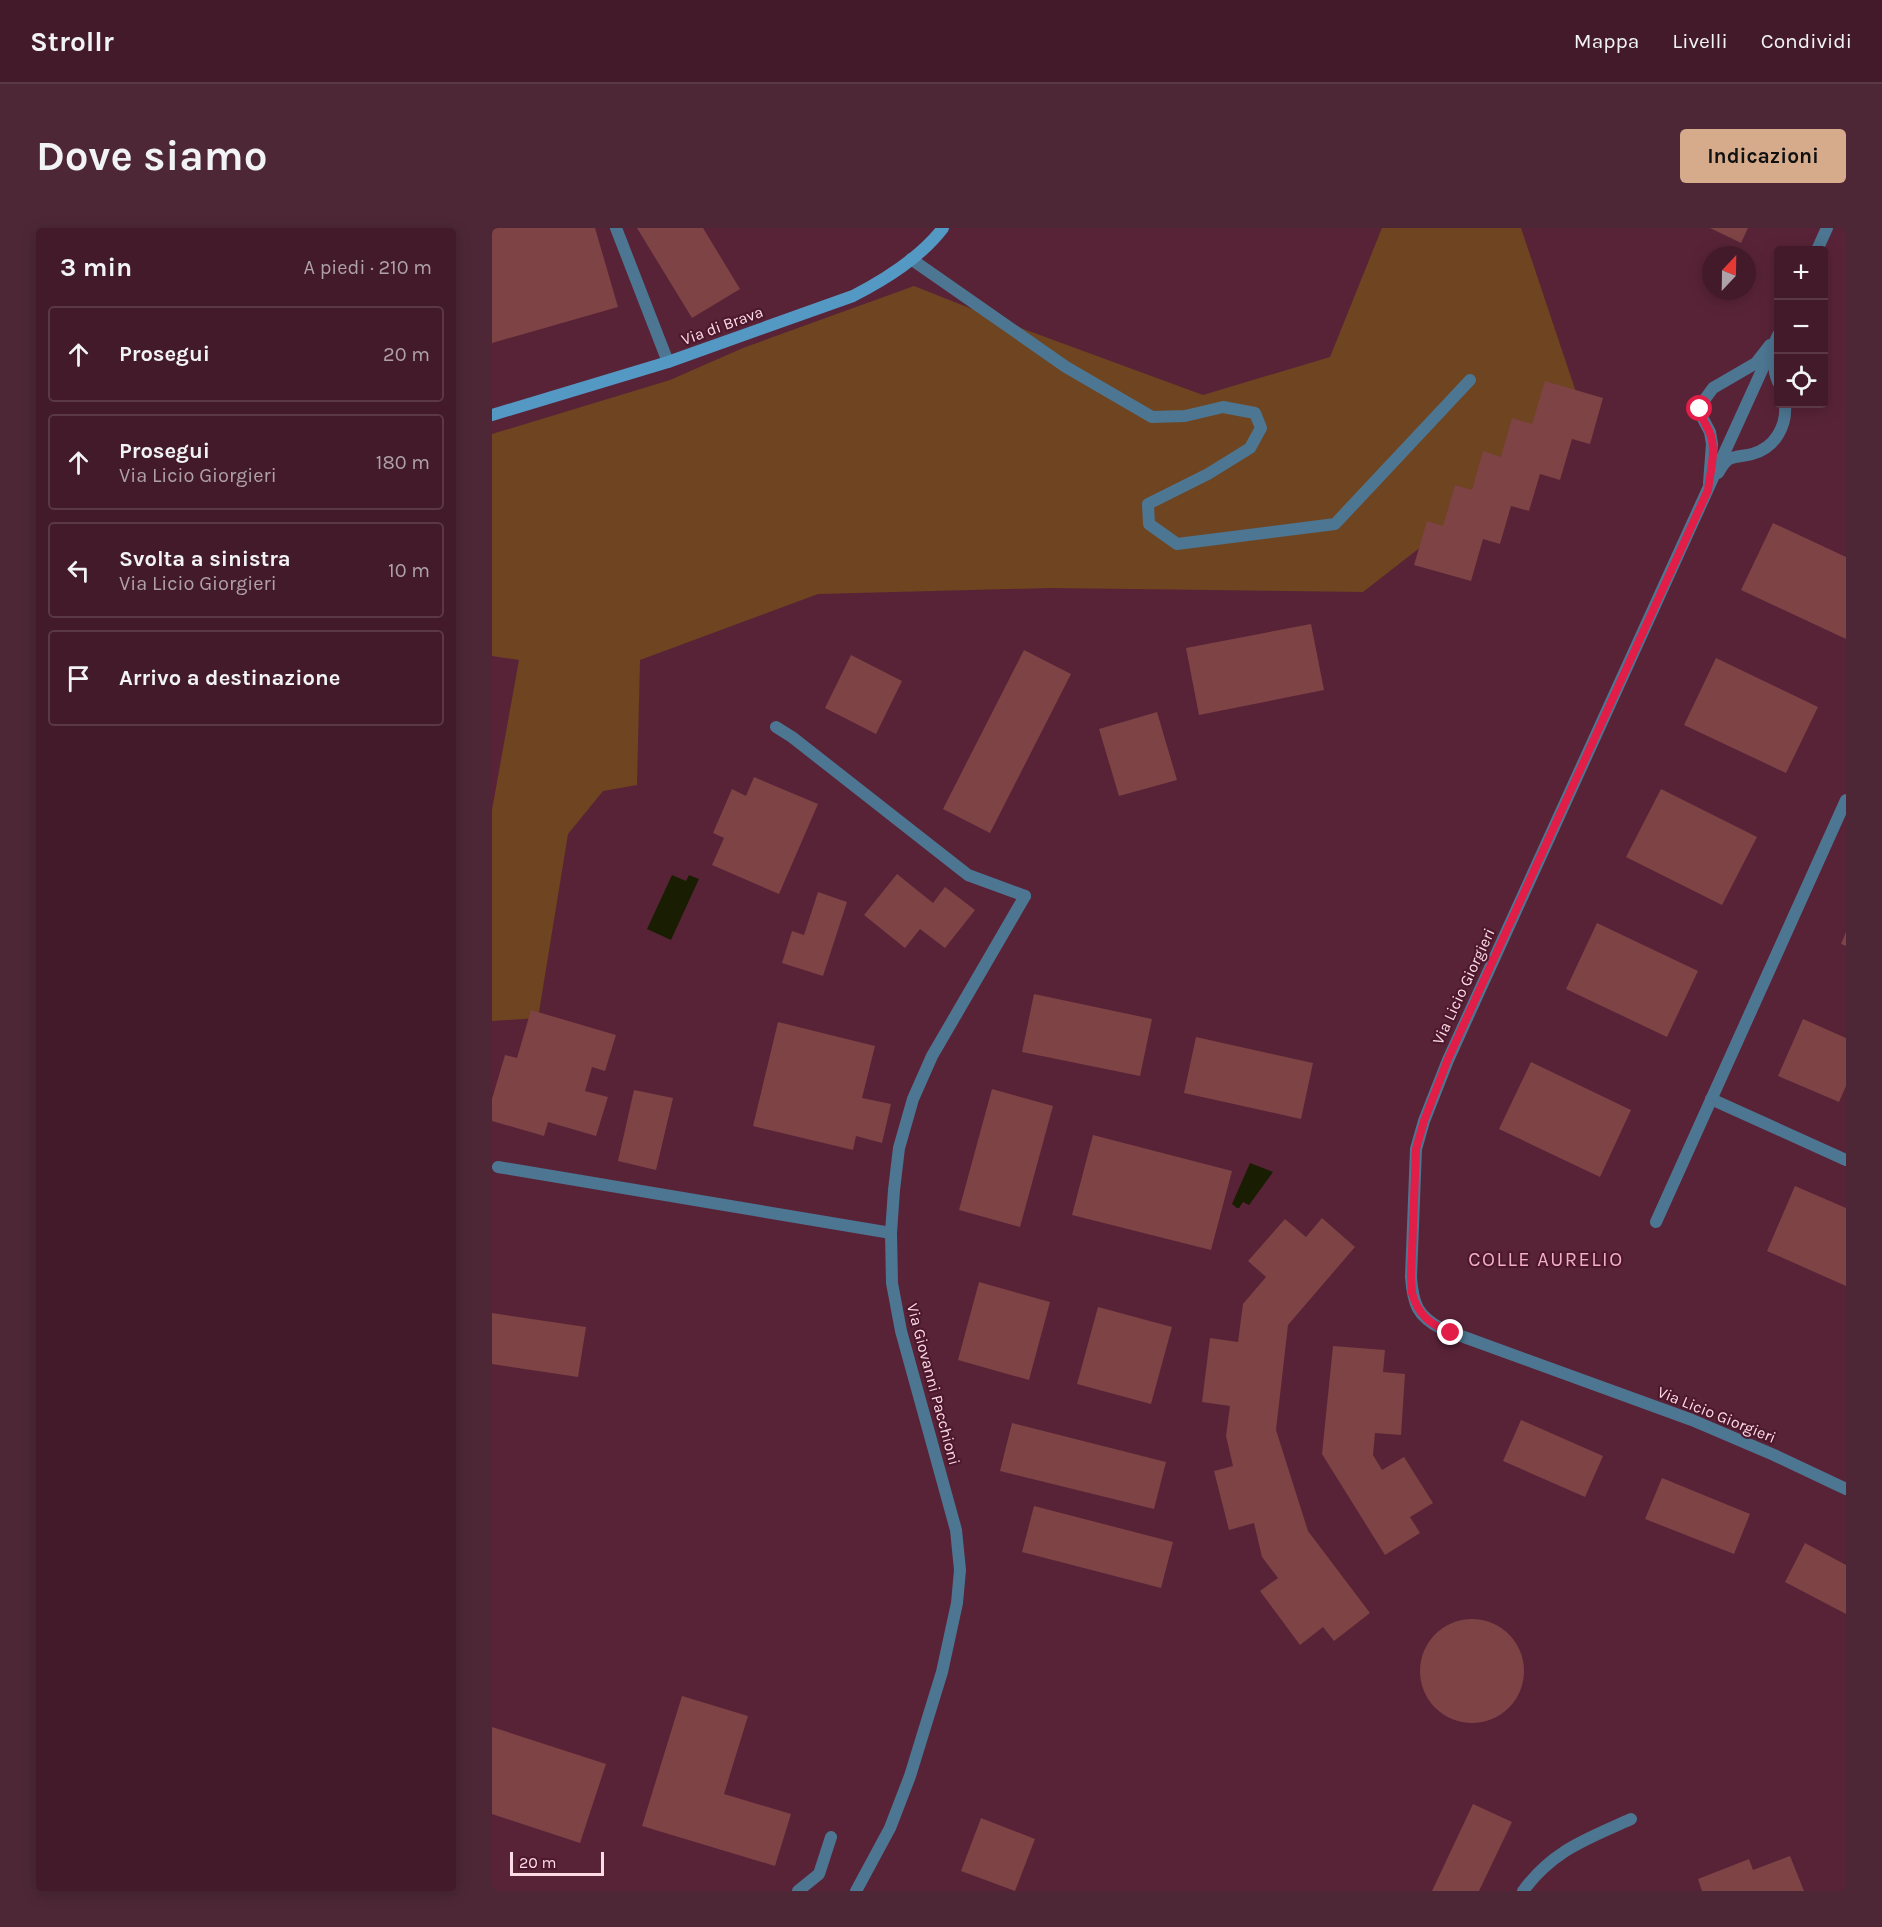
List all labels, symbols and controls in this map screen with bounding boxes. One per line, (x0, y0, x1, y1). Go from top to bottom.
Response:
text: Strollr (30, 25, 114, 58)
text: Mappa (1574, 29, 1639, 53)
text: Livelli (1672, 29, 1728, 53)
text: Condividi (1761, 29, 1852, 53)
button: Indicazioni (1680, 129, 1846, 183)
text: Dove siamo (36, 131, 267, 181)
north arrow (1702, 246, 1756, 300)
map controls (1774, 246, 1828, 408)
button: + (1774, 246, 1828, 300)
text: 3 min (60, 252, 132, 283)
text: A piedi · 210 m (303, 256, 432, 279)
button: − (1774, 300, 1828, 354)
street label: Via di Brava (679, 302, 766, 349)
icon: ahead (62, 338, 95, 371)
text: Prosegui (119, 341, 210, 367)
text: 20 m (383, 343, 430, 366)
button: locate (1774, 354, 1828, 408)
route start (1686, 395, 1712, 421)
text: Prosegui (119, 438, 210, 464)
icon: ahead (62, 446, 95, 479)
text: 180 m (376, 451, 430, 474)
text: Via Licio Giorgieri (119, 464, 277, 487)
text: Svolta a sinistra (119, 546, 291, 572)
icon: left (62, 554, 95, 587)
text: 10 m (388, 559, 430, 582)
text: Via Licio Giorgieri (119, 572, 277, 595)
icon: arrive (62, 662, 95, 695)
text: Arrivo a destinazione (119, 665, 340, 691)
street label: Via Licio Giorgieri (1428, 925, 1499, 1047)
district label: COLLE AURELIO (1468, 1248, 1624, 1271)
street label: Via Giovanni Pacchioni (903, 1301, 964, 1467)
route end (1437, 1319, 1463, 1345)
street label: Via Licio Giorgieri (1655, 1382, 1779, 1447)
scale bar (510, 1849, 604, 1876)
text: 20 m (519, 1853, 557, 1872)

